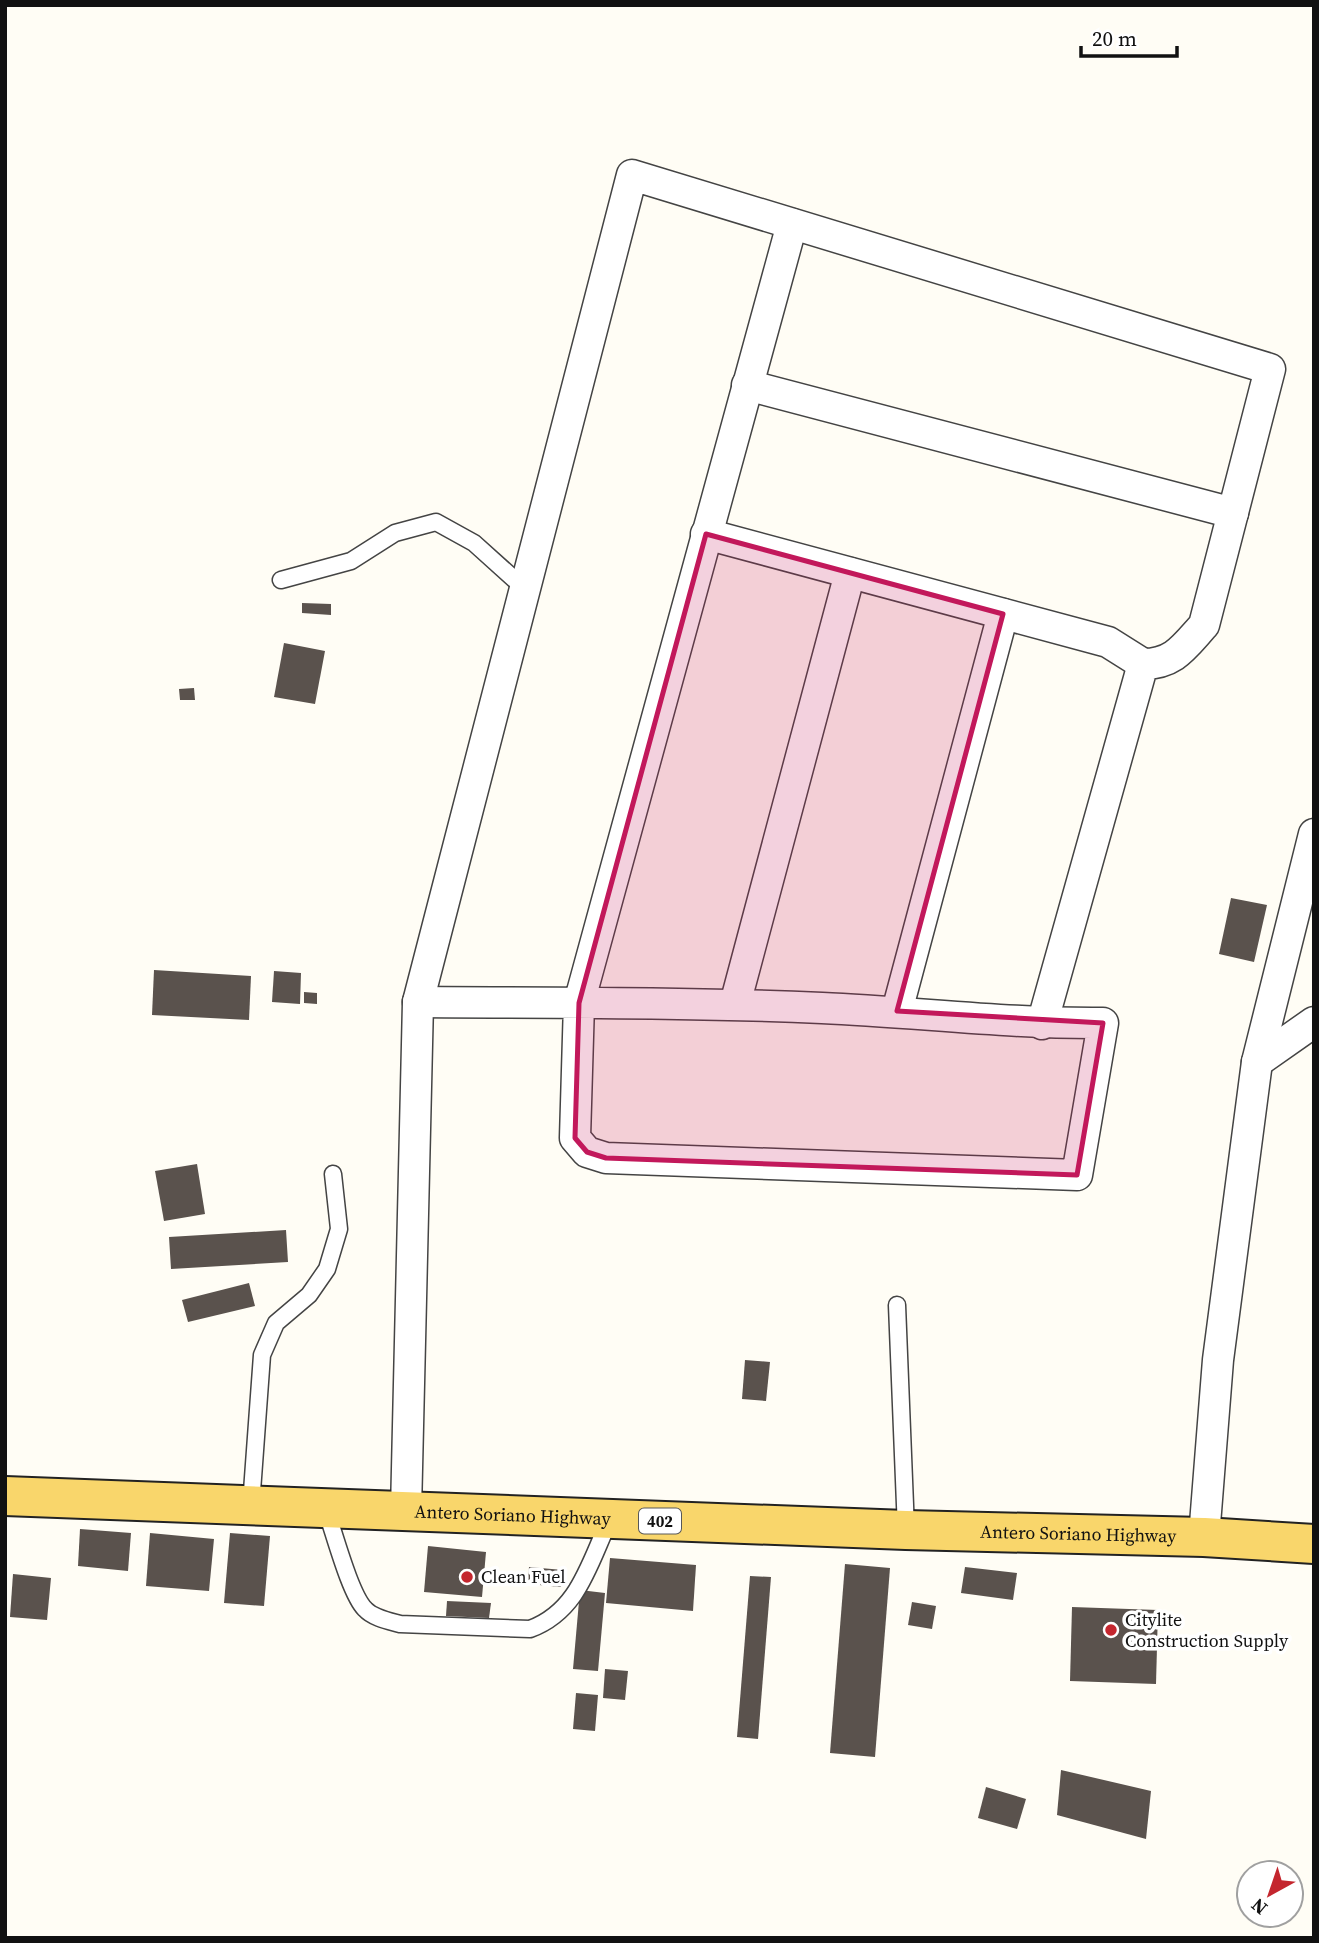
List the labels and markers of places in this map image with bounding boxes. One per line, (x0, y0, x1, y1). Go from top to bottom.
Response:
place label: Clean Fuel (481, 1564, 566, 1589)
marker: Clean Fuel (459, 1569, 475, 1585)
place label: Citylite Construction Supply (1125, 1607, 1289, 1653)
marker: Citylite Construction Supply (1103, 1622, 1119, 1638)

